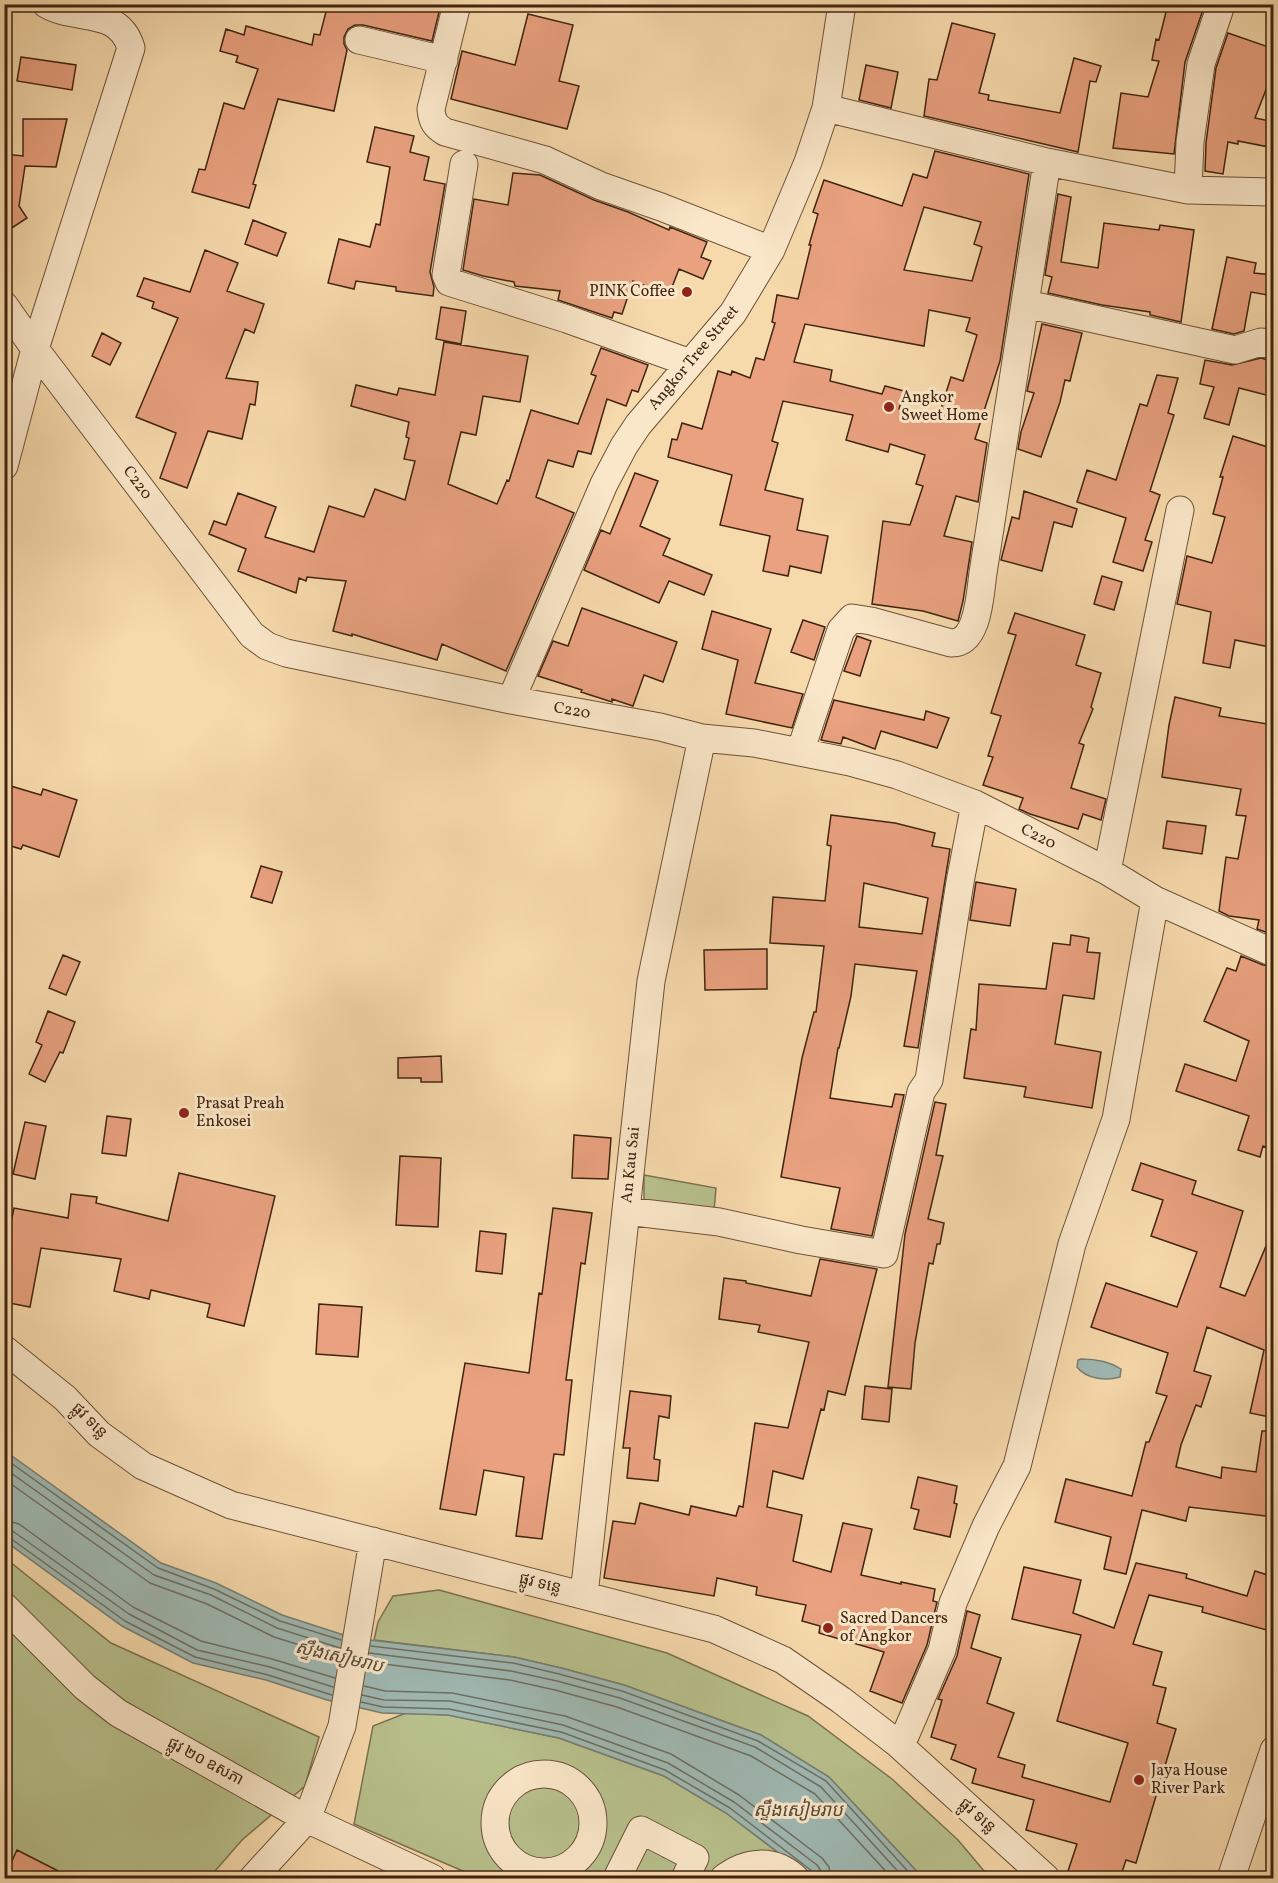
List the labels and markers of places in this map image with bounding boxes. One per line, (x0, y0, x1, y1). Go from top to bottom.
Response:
place label: PINK Coffee (589, 281, 675, 303)
marker: PINK Coffee (680, 285, 694, 299)
place label: Angkor Sweet Home (901, 387, 988, 427)
marker: Angkor Sweet Home (882, 400, 896, 414)
place label: Prasat Preah Enkosei (196, 1093, 284, 1133)
marker: Prasat Preah Enkosei (177, 1106, 191, 1120)
place label: Sacred Dancers of Angkor (840, 1608, 948, 1648)
marker: Sacred Dancers of Angkor (821, 1621, 835, 1635)
place label: Jaya House River Park (1151, 1760, 1228, 1800)
marker: Jaya House River Park (1132, 1773, 1146, 1787)

